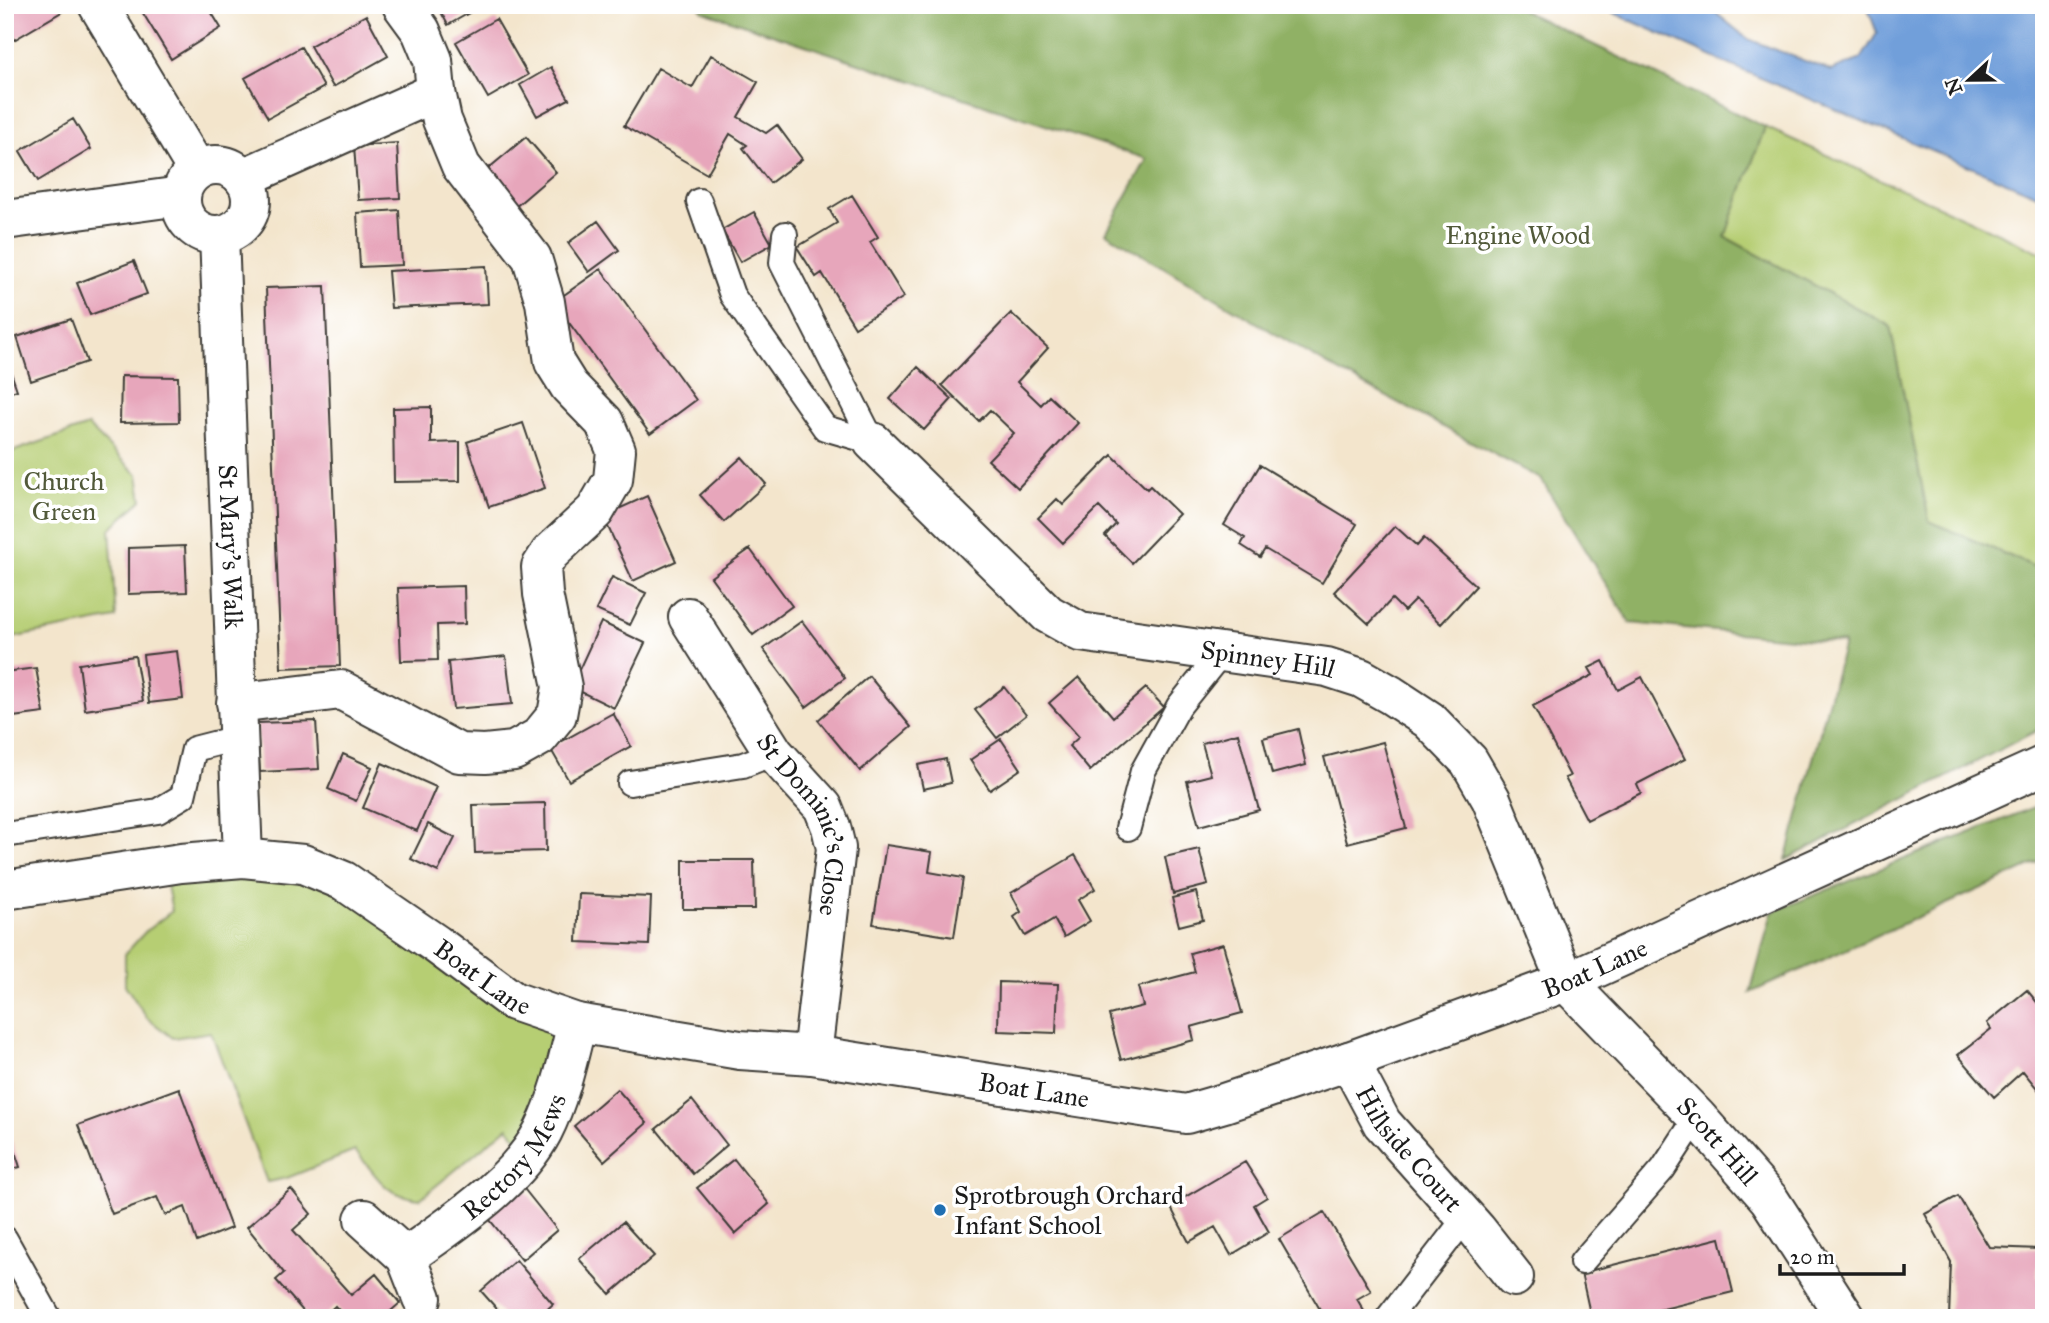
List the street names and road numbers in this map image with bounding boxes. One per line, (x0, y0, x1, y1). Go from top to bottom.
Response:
street label: St Mary's Walk (212, 464, 250, 631)
street label: Spinney Hill (1199, 633, 1340, 685)
street label: St Dominic's Close (750, 727, 853, 918)
street label: Boat Lane (1538, 931, 1652, 1005)
street label: Boat Lane (428, 932, 535, 1022)
street label: Boat Lane (976, 1066, 1092, 1115)
street label: Hillside Court (1349, 1080, 1469, 1219)
street label: Rectory Mews (455, 1090, 573, 1227)
street label: Scott Hill (1670, 1090, 1765, 1192)

